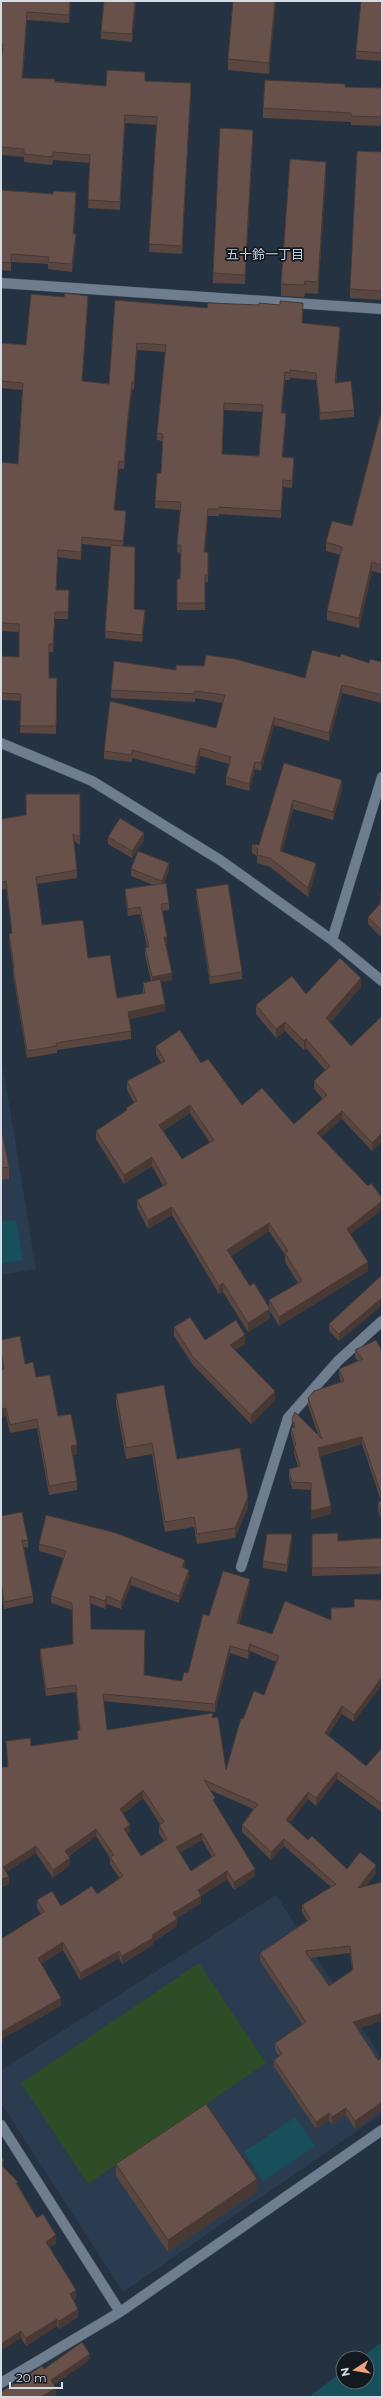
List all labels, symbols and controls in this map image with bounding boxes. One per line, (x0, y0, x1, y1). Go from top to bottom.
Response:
district label: 五十鈴一丁目 (226, 246, 304, 262)
north arrow (335, 2350, 375, 2390)
scale bar (10, 2364, 62, 2390)
text: N (337, 2366, 353, 2378)
text: 20 m (16, 2370, 47, 2385)

